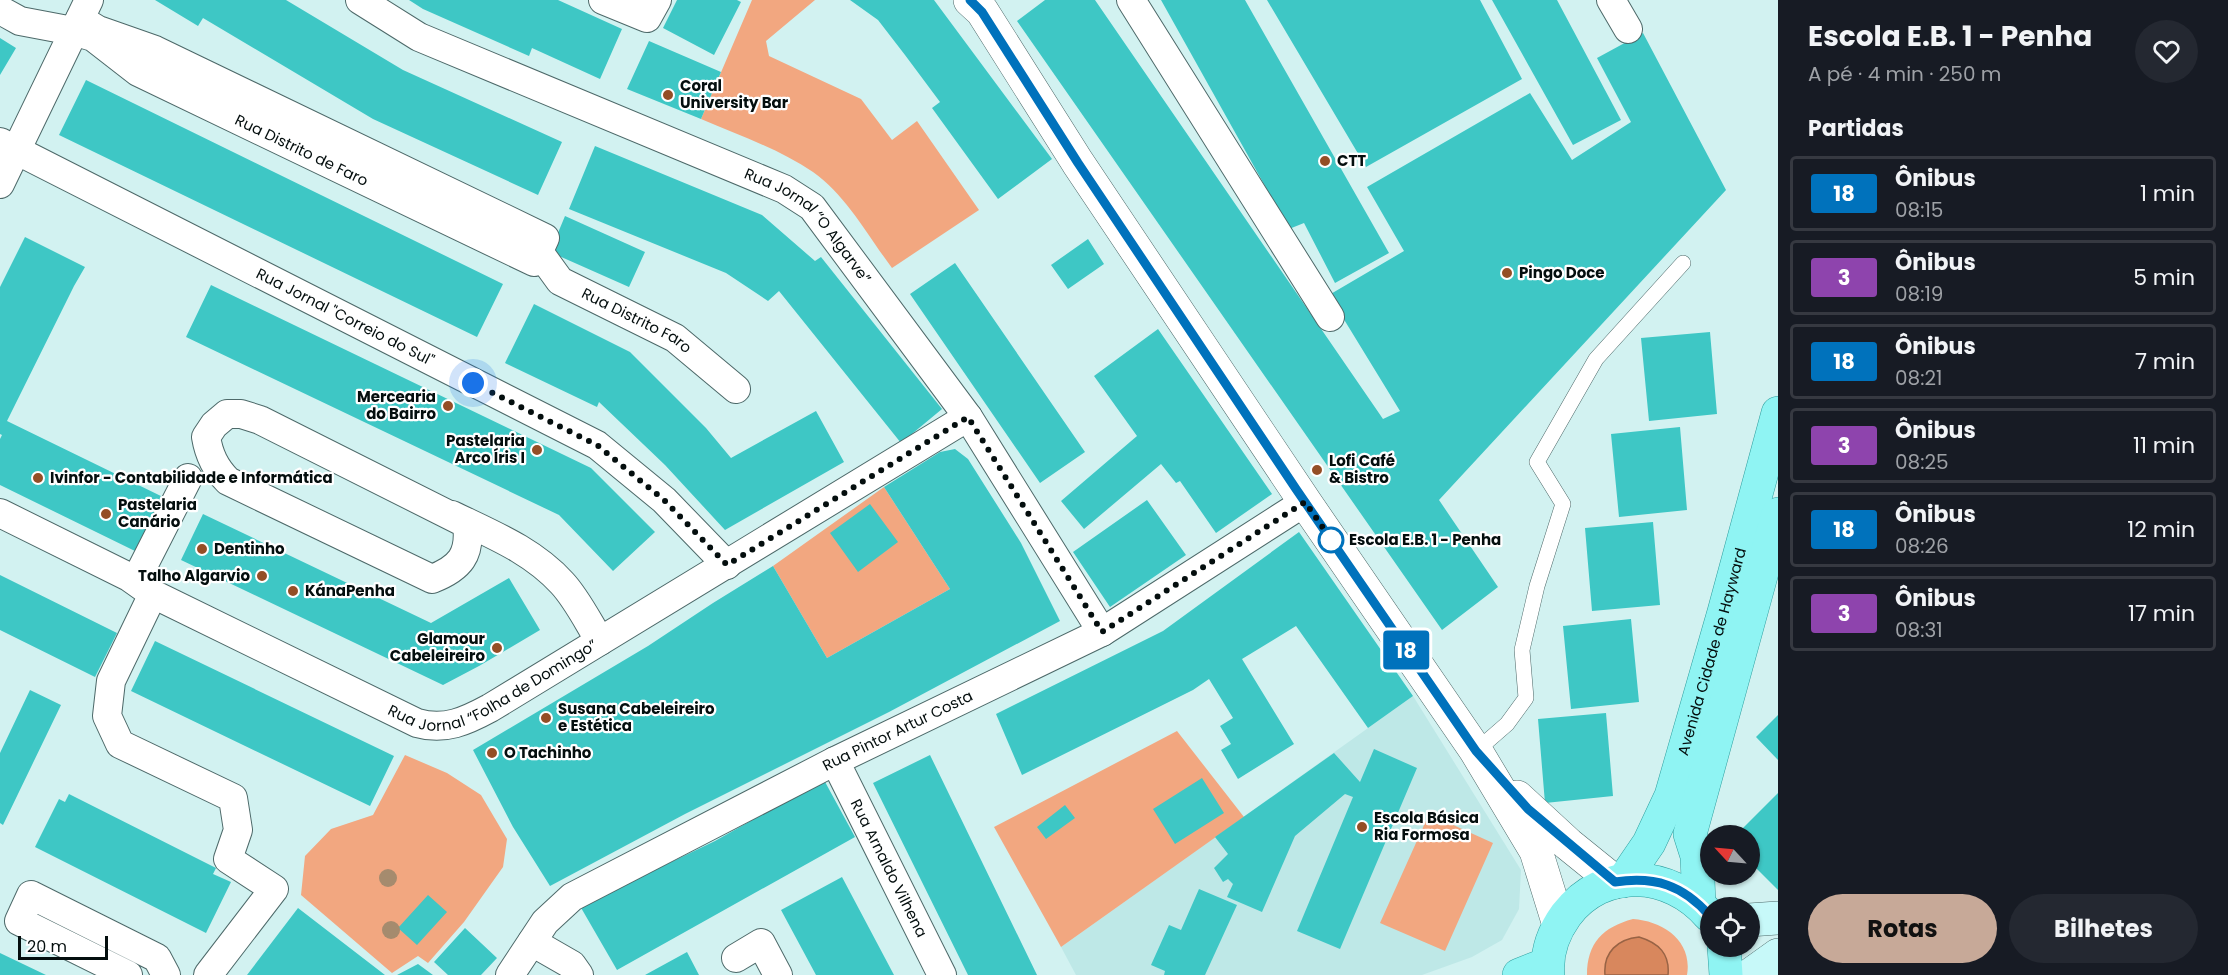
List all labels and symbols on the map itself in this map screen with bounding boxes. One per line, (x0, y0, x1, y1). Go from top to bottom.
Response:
place label: Coral University Bar (680, 75, 789, 113)
marker: Coral University Bar (661, 88, 675, 102)
street label: Rua Distrito de Faro (232, 109, 372, 191)
place label: CTT (1337, 150, 1366, 171)
marker: CTT (1318, 154, 1332, 168)
street label: Rua Jornal “O Algarve” (741, 163, 876, 288)
place label: Pingo Doce (1519, 262, 1605, 283)
street label: Rua Jornal "Correio do Sul" (253, 263, 438, 371)
marker: Pingo Doce (1500, 266, 1514, 280)
street label: Rua Distrito Faro (578, 282, 696, 358)
your location (458, 368, 488, 398)
place label: Mercearia do Bairro (357, 386, 436, 424)
marker: Mercearia do Bairro (441, 399, 455, 413)
place label: Pastelaria Arco Íris I (446, 430, 525, 468)
marker: Pastelaria Arco Íris I (530, 443, 544, 457)
place label: Lofi Café & Bistro (1329, 450, 1395, 488)
marker: Lofi Café & Bistro (1310, 463, 1324, 477)
place label: Ivinfor - Contabilidade e Informática (50, 467, 333, 488)
marker: Ivinfor - Contabilidade e Informática (31, 471, 45, 485)
place label: Pastelaria Canário (118, 494, 197, 532)
marker: Pastelaria Canário (99, 507, 113, 521)
marker: Escola E.B. 1 - Penha (1318, 527, 1344, 553)
place label: Escola E.B. 1 - Penha (1349, 529, 1501, 550)
place label: Dentinho (214, 538, 285, 559)
marker: Dentinho (195, 542, 209, 556)
street label: Avenida Cidade de Hayward (1672, 545, 1751, 758)
place label: Talho Algarvio (138, 565, 250, 586)
marker: Talho Algarvio (255, 569, 269, 583)
place label: KánaPenha (305, 580, 395, 601)
marker: KánaPenha (286, 584, 300, 598)
place label: Glamour Cabeleireiro (390, 628, 486, 666)
line badge: 18 (1379, 630, 1433, 670)
street label: Rua Jornal “Folha de Domingo” (385, 634, 601, 736)
marker: Glamour Cabeleireiro (490, 641, 504, 655)
street label: Rua Pintor Artur Costa (819, 685, 976, 776)
place label: Susana Cabeleireiro e Estética (558, 698, 715, 736)
marker: Susana Cabeleireiro e Estética (539, 711, 553, 725)
place label: O Tachinho (504, 742, 592, 763)
marker: O Tachinho (485, 746, 499, 760)
street label: Rua Arnaldo Vilhena (846, 795, 933, 941)
place label: Escola Básica Ria Formosa (1374, 807, 1479, 845)
marker: Escola Básica Ria Formosa (1355, 820, 1369, 834)
north arrow (1700, 825, 1760, 885)
scale bar (18, 933, 108, 960)

